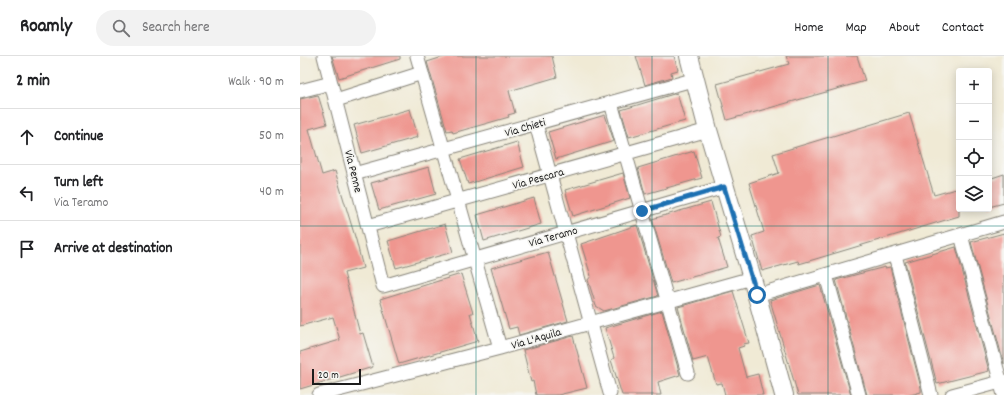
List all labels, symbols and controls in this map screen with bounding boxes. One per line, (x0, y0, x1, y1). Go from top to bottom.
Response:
search box (96, 10, 376, 46)
text: Roamly (20, 14, 72, 41)
icon: search (110, 17, 132, 39)
text: Search here (142, 17, 210, 39)
text: Home (794, 18, 823, 38)
text: Map (845, 18, 867, 38)
text: About (889, 18, 920, 38)
text: Contact (942, 18, 984, 38)
map controls (956, 68, 992, 212)
button: + (956, 68, 992, 104)
text: 2 min (16, 70, 50, 94)
text: Walk · 90 m (228, 73, 284, 92)
button: − (956, 104, 992, 140)
street label: Via Chieti (503, 115, 548, 142)
icon: ahead (16, 126, 38, 148)
text: Continue (54, 126, 103, 148)
text: 50 m (259, 127, 284, 146)
button: locate (956, 140, 992, 176)
street label: Via Penne (339, 148, 366, 195)
street label: Via Pescara (511, 164, 566, 195)
text: Turn left (54, 172, 103, 194)
button: layers (956, 176, 992, 212)
icon: left (16, 182, 38, 204)
text: 40 m (260, 183, 284, 202)
text: Via Teramo (54, 194, 108, 213)
route end (633, 202, 651, 220)
street label: Via Teramo (527, 222, 580, 253)
icon: arrive (16, 238, 38, 260)
text: Arrive at destination (54, 238, 172, 260)
route start (748, 286, 766, 304)
street label: Via L'Aquila (509, 324, 564, 355)
scale bar (312, 367, 361, 386)
text: 20 m (318, 368, 339, 384)

